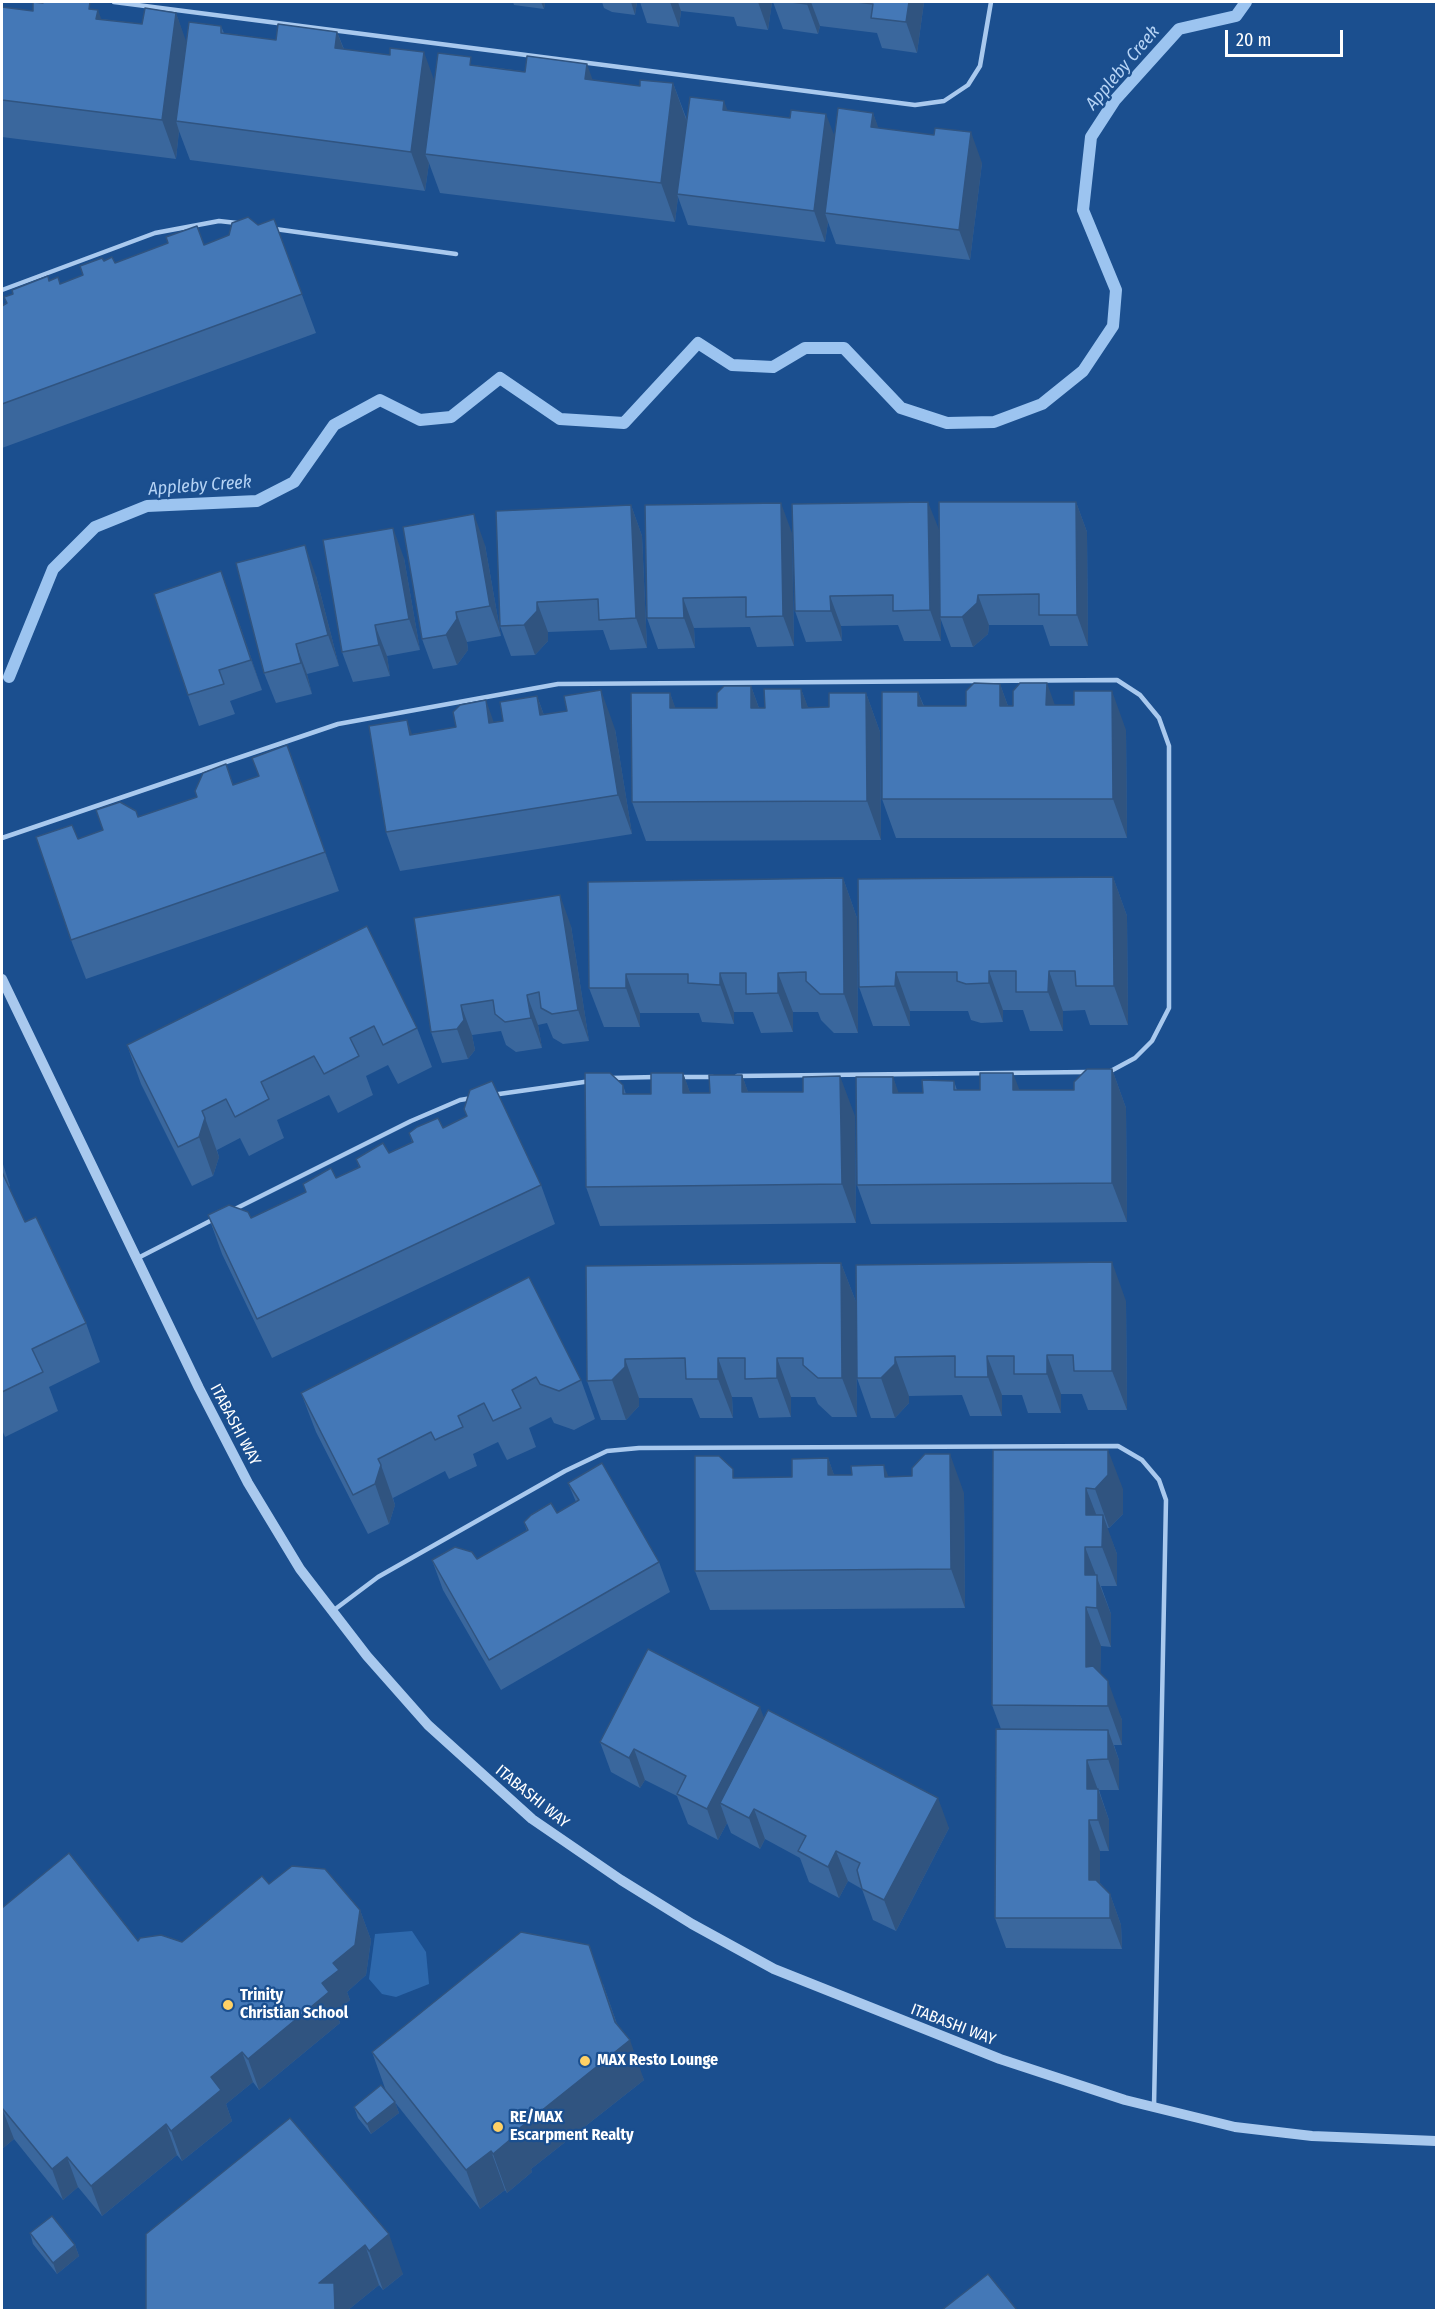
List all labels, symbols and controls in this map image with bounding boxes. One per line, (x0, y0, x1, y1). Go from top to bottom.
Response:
scale bar (1228, 18, 1346, 56)
water label: Appleby Creek (1081, 21, 1165, 115)
text: 20 m (1236, 29, 1271, 51)
water label: Appleby Creek (148, 472, 252, 500)
street label: ITABASHI WAY (206, 1381, 264, 1469)
street label: ITABASHI WAY (491, 1761, 573, 1833)
place label: Trinity Christian School (240, 1986, 348, 2024)
marker: Trinity Christian School (221, 1998, 235, 2012)
street label: ITABASHI WAY (908, 2000, 998, 2050)
place label: MAX Resto Lounge (597, 2051, 718, 2071)
marker: MAX Resto Lounge (578, 2054, 592, 2068)
place label: RE/MAX Escarpment Realty (510, 2108, 634, 2146)
marker: RE/MAX Escarpment Realty (491, 2120, 505, 2134)

